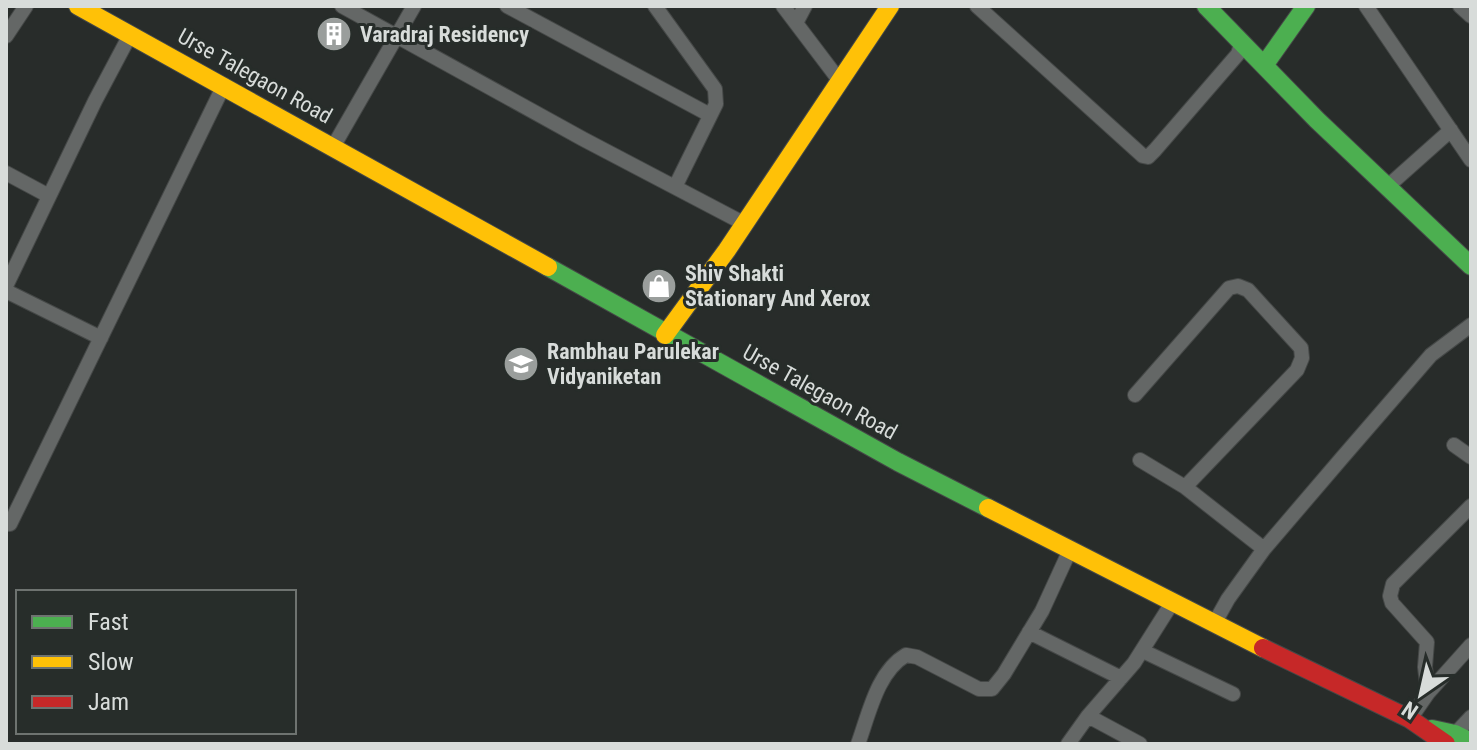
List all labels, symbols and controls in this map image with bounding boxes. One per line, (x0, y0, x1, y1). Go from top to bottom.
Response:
building icon: Varadraj Residency (315, 15, 353, 53)
place label: Varadraj Residency (360, 22, 529, 47)
street label: Urse Talegaon Road (174, 23, 336, 129)
place label: Shiv Shakti Stationary And Xerox (685, 261, 870, 311)
shop icon: Shiv Shakti Stationary And Xerox (640, 267, 678, 305)
place label: Rambhau Parulekar Vidyaniketan (547, 339, 719, 389)
street label: Urse Talegaon Road (739, 339, 901, 445)
school or university icon: Rambhau Parulekar Vidyaniketan (502, 345, 540, 383)
legend (16, 590, 296, 734)
text: Fast (88, 608, 129, 636)
text: Slow (88, 648, 134, 676)
north arrow (1381, 654, 1461, 734)
text: Jam (88, 688, 129, 716)
text: N (1398, 696, 1423, 724)

